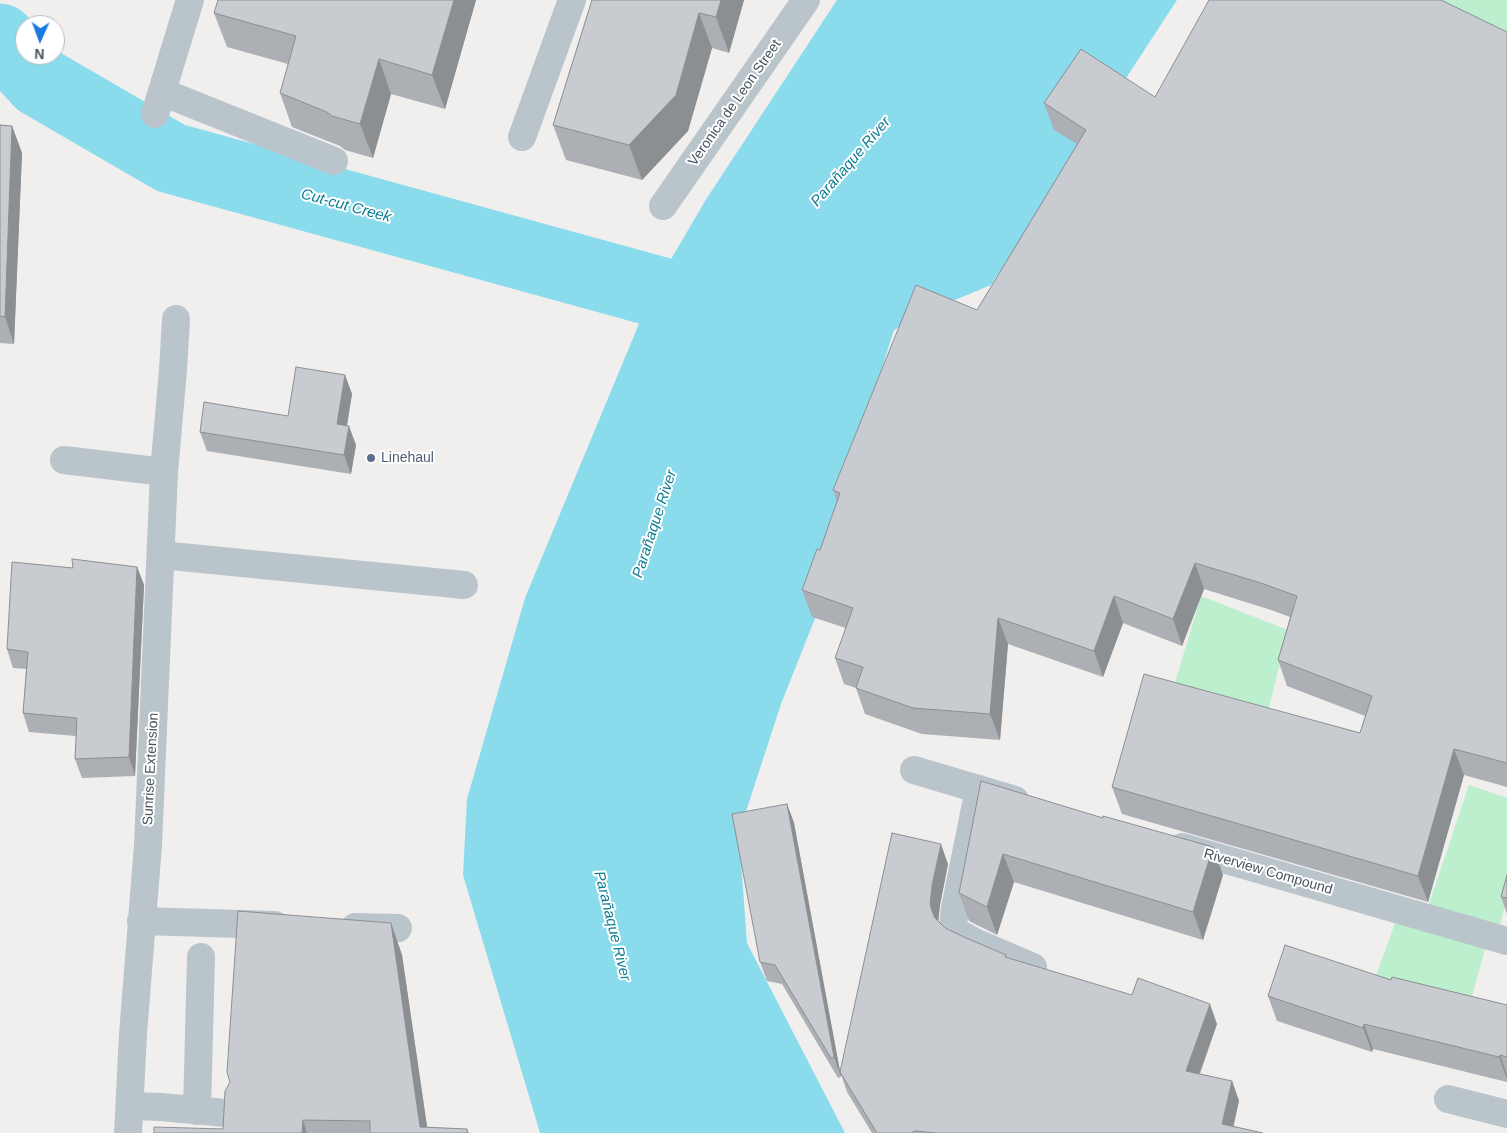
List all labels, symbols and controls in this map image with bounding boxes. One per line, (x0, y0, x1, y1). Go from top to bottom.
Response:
north arrow (15, 15, 65, 65)
street label: Veronica de Leon Street (685, 37, 785, 169)
text: N (34, 46, 45, 62)
water label: Parañaque River (807, 114, 895, 210)
water label: Cut-cut Creek (299, 185, 393, 227)
place label: Linehaul (381, 450, 434, 466)
marker: Linehaul (365, 452, 377, 464)
water label: Parañaque River (629, 468, 681, 580)
street label: Sunrise Extension (140, 712, 162, 826)
street label: Riverview Compound (1202, 846, 1334, 898)
water label: Parañaque River (590, 869, 634, 983)

